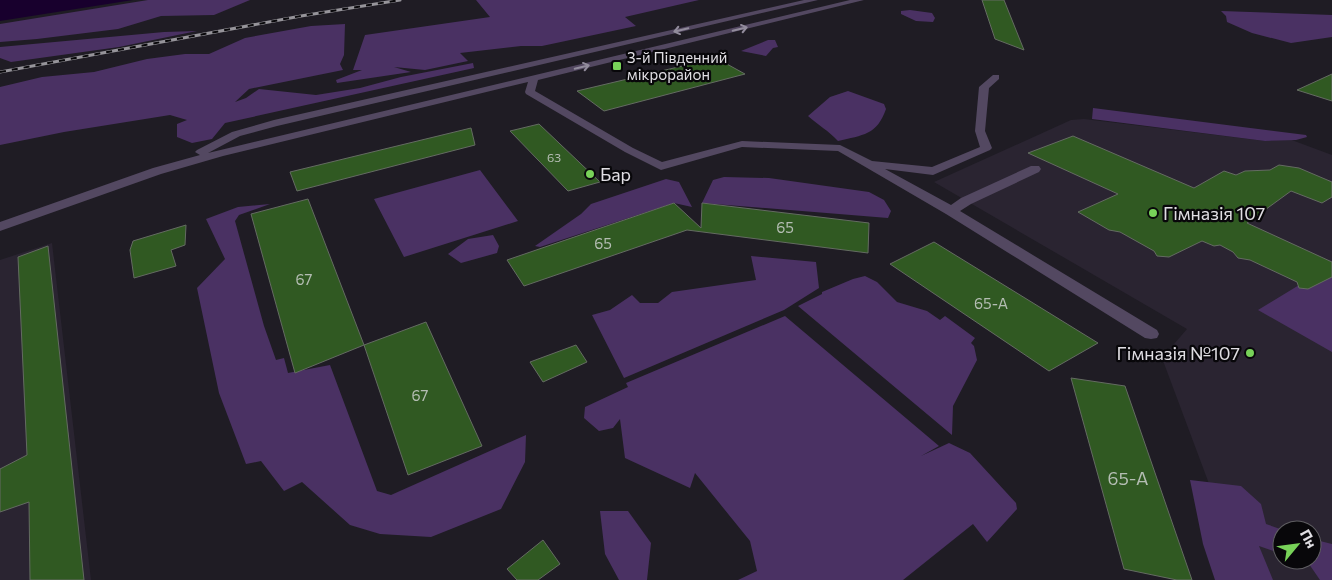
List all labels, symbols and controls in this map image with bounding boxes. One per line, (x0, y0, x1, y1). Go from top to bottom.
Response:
one-way arrow (731, 24, 747, 33)
one-way arrow (674, 26, 690, 35)
place label: 3-й Південний мікрорайон (627, 48, 727, 83)
marker: 3-й Південний мікрорайон (611, 60, 623, 72)
one-way arrow (573, 61, 589, 71)
house number: 63 (547, 150, 561, 164)
place label: Бар (600, 163, 631, 185)
marker: Бар (584, 168, 596, 180)
place label: Гімназія 107 (1163, 202, 1265, 224)
marker: Гімназія 107 (1147, 207, 1159, 219)
house number: 65 (776, 218, 794, 236)
house number: 65 (594, 234, 612, 252)
house number: 67 (296, 270, 313, 288)
house number: 65-А (974, 294, 1008, 312)
place label: Гімназія №107 (1117, 342, 1240, 364)
marker: Гімназія №107 (1244, 347, 1256, 359)
house number: 67 (412, 386, 429, 404)
house number: 65-А (1108, 467, 1148, 489)
north arrow (1272, 520, 1322, 570)
text: Пн (1297, 526, 1321, 551)

